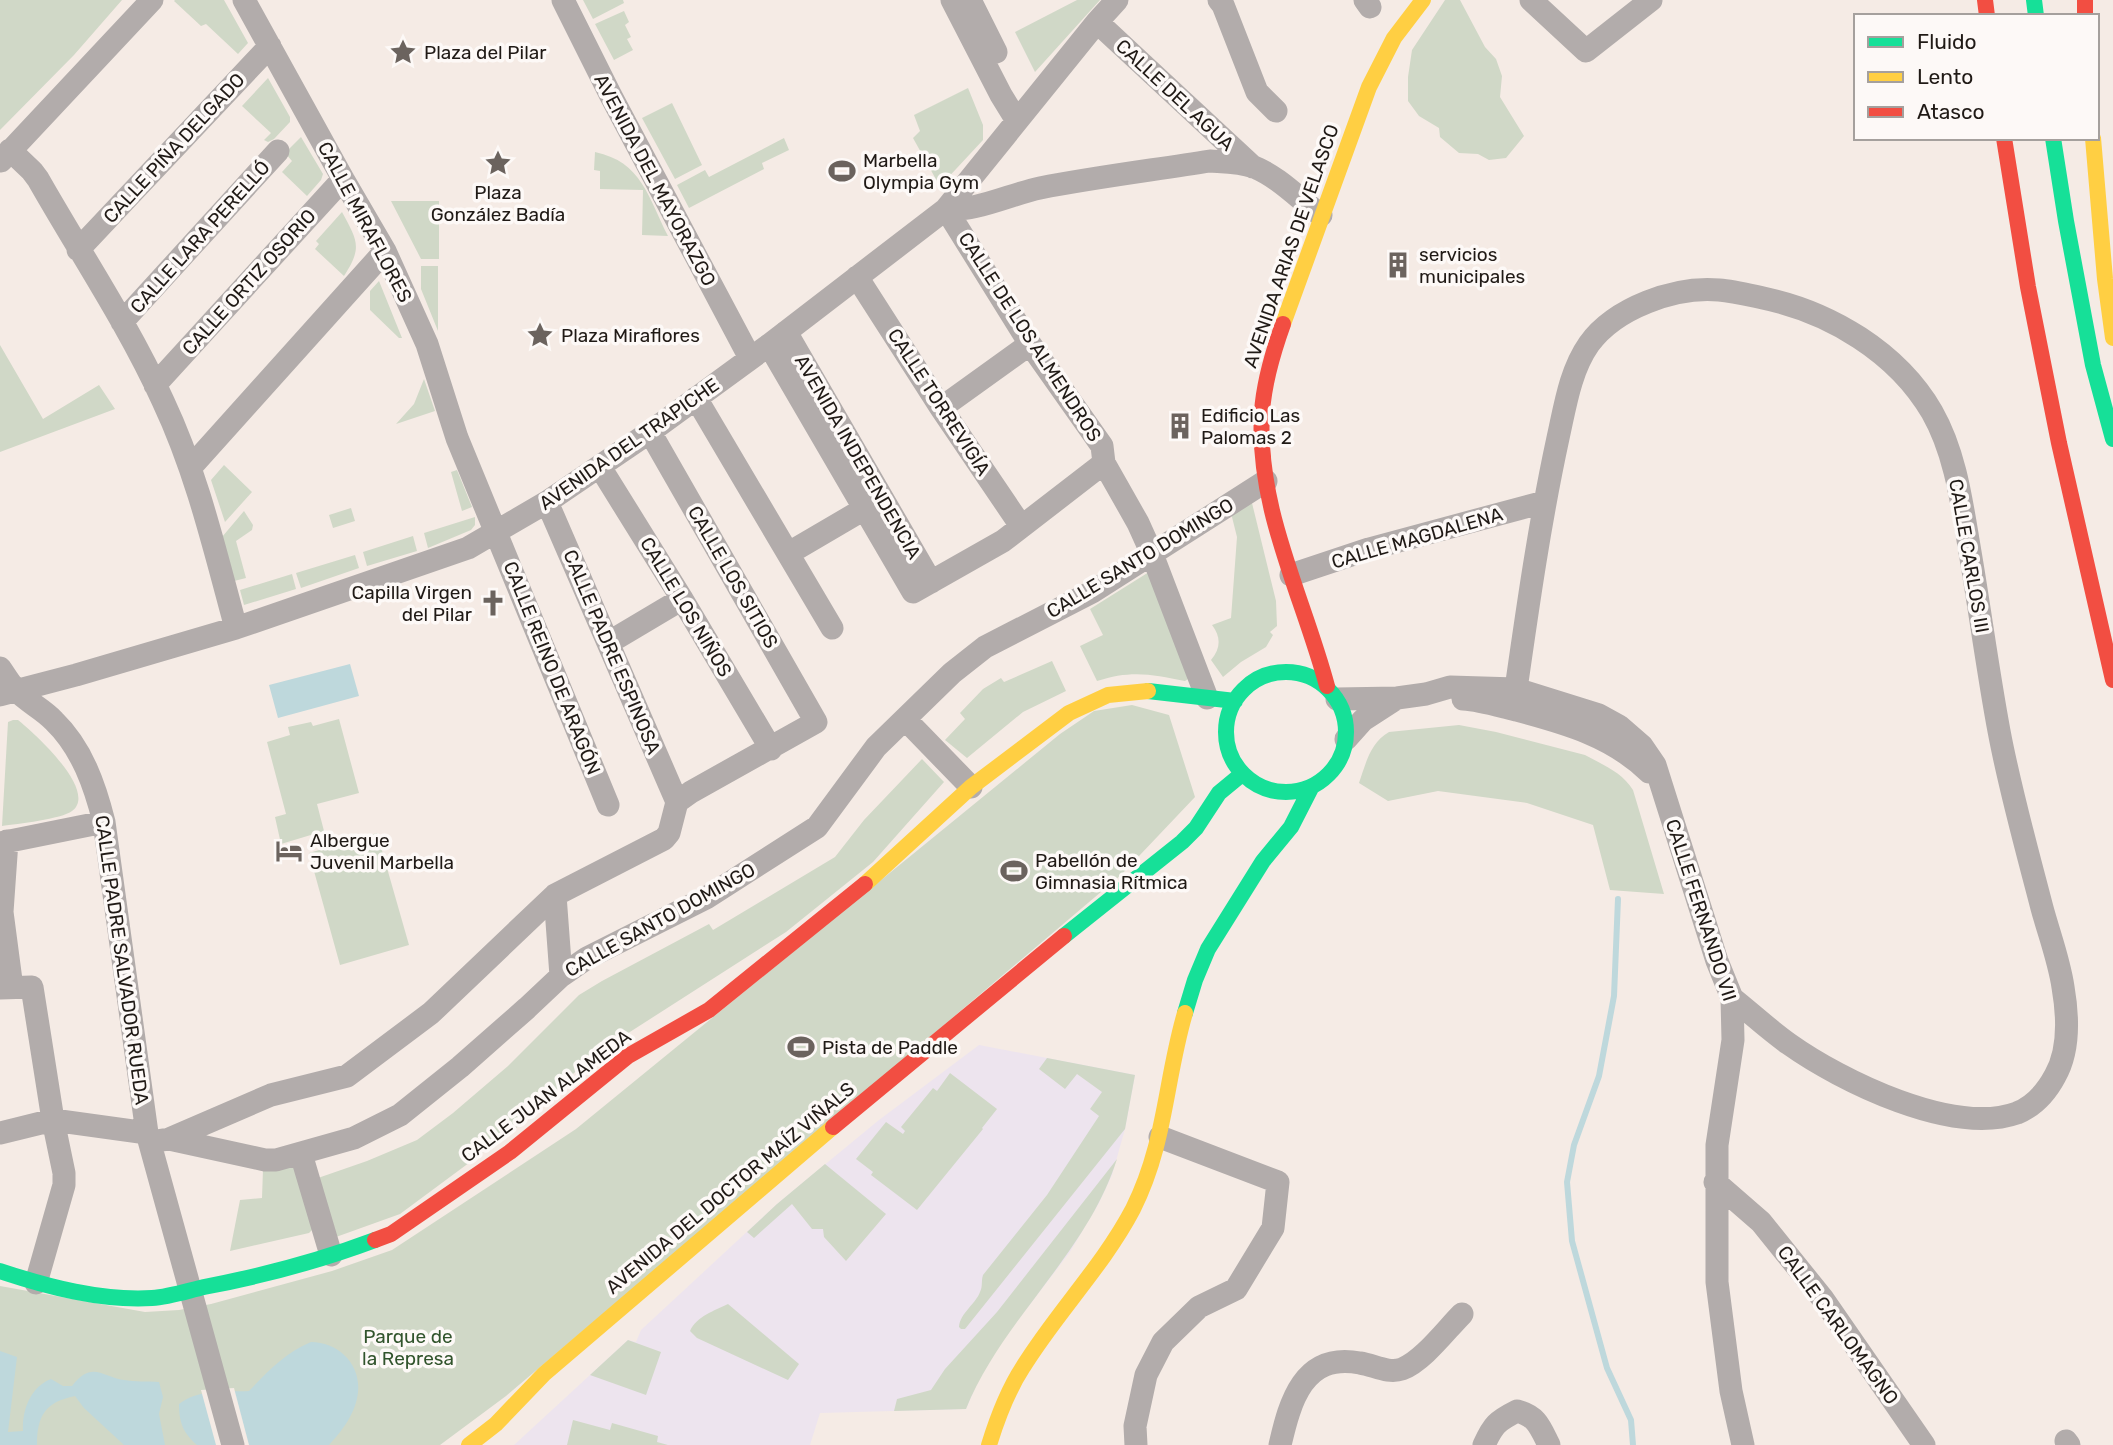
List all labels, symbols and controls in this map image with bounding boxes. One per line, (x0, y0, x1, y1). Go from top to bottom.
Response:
legend (1854, 14, 2099, 140)
text: Fluido (1917, 29, 1977, 54)
street label: CALLE DEL AGUA (1111, 34, 1239, 156)
place icon: Plaza del Pilar (388, 37, 418, 67)
place label: Plaza del Pilar (424, 41, 547, 64)
text: Lento (1917, 64, 1973, 89)
street label: CALLE PIÑA DELGADO (98, 68, 250, 228)
street label: AVENIDA DEL MAYORAZGO (589, 70, 721, 290)
text: Atasco (1917, 99, 1985, 124)
street label: AVENIDA ARIAS DE VELASCO (1238, 121, 1344, 371)
street label: CALLE MIRAFLORES (313, 138, 417, 306)
place icon: Plaza González Badía (483, 148, 513, 178)
place label: Marbella Olympia Gym (863, 149, 979, 194)
street label: CALLE LARA PERELLÓ (125, 156, 275, 318)
sports icon: Marbella Olympia Gym (827, 156, 857, 186)
place label: Plaza González Badía (431, 181, 565, 226)
street label: CALLE ORTIZ OSORIO (177, 204, 321, 360)
street label: CALLE DE LOS ALMENDROS (954, 228, 1106, 446)
place label: servicios municipales (1419, 243, 1525, 288)
building icon: servicios municipales (1383, 250, 1413, 280)
place icon: Plaza Miraflores (525, 320, 555, 350)
place label: Plaza Miraflores (561, 324, 700, 347)
street label: CALLE TORREVIGÍA (883, 324, 995, 480)
street label: AVENIDA INDEPENDENCIA (790, 351, 926, 564)
street label: AVENIDA DEL TRAPICHE (535, 373, 723, 515)
place label: Edificio Las Palomas 2 (1201, 404, 1300, 449)
building icon: Edificio Las Palomas 2 (1165, 411, 1195, 441)
street label: CALLE CARLOS III (1944, 477, 1994, 635)
street label: CALLE SANTO DOMINGO (1042, 493, 1238, 623)
street label: CALLE LOS SITIOS (683, 502, 783, 652)
street label: CALLE MAGDALENA (1329, 502, 1506, 573)
street label: CALLE LOS NIÑOS (635, 533, 737, 681)
street label: CALLE PADRE ESPINOSA (558, 546, 666, 758)
street label: CALLE REINO DE ARAGÓN (499, 558, 605, 778)
place label: Capilla Virgen del Pilar (352, 581, 473, 626)
church icon: Capilla Virgen del Pilar (478, 588, 508, 618)
street label: CALLE PADRE SALVADOR RUEDA (90, 814, 154, 1106)
street label: CALLE FERNANDO VII (1661, 816, 1741, 1004)
place label: Albergue Juvenil Marbella (310, 829, 454, 874)
hotel icon: Albergue Juvenil Marbella (274, 836, 304, 866)
place label: Pabellón de Gimnasia Rítmica (1035, 849, 1188, 894)
sports icon: Pabellón de Gimnasia Rítmica (999, 856, 1029, 886)
street label: CALLE SANTO DOMINGO (561, 858, 759, 982)
street label: CALLE JUAN ALAMEDA (457, 1025, 636, 1167)
sports icon: Pista de Paddle (786, 1032, 816, 1062)
place label: Pista de Paddle (822, 1036, 958, 1059)
street label: AVENIDA DEL DOCTOR MAÍZ VIÑALS (601, 1077, 859, 1299)
street label: CALLE CARLOMAGNO (1773, 1241, 1903, 1409)
park label: Parque de la Represa (362, 1325, 454, 1370)

